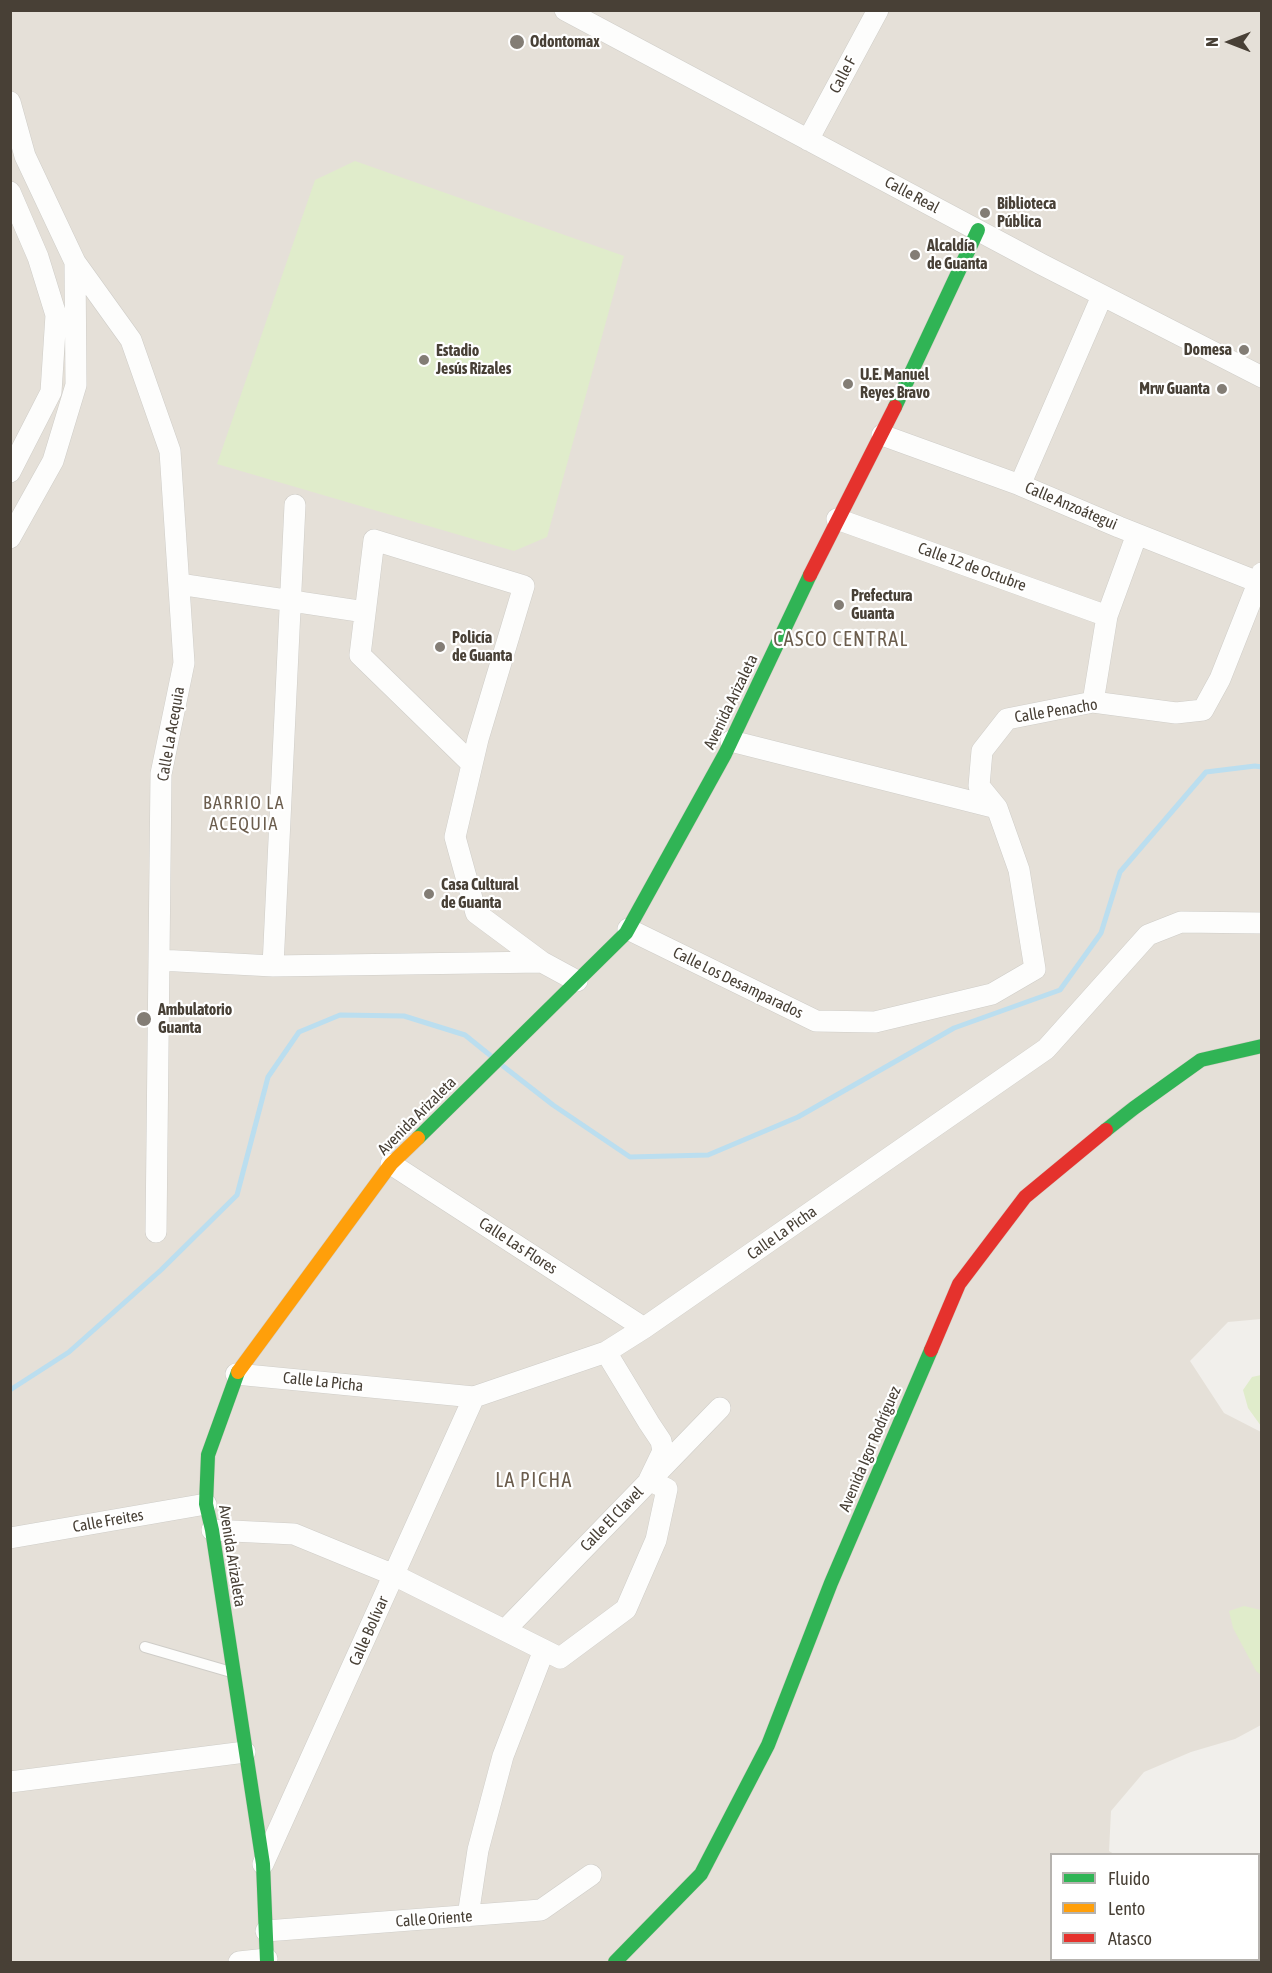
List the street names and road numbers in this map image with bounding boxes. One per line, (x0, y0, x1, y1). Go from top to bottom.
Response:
street label: Calle F (825, 53, 861, 97)
street label: Calle Real (881, 173, 943, 217)
street label: Calle Anzoátegui (1022, 478, 1120, 534)
street label: Calle 12 de Octubre (915, 539, 1029, 595)
street label: Avenida Arizaleta (700, 651, 762, 753)
street label: Calle La Acequia (153, 685, 189, 783)
street label: Calle Penacho (1013, 695, 1099, 727)
street label: Calle Los Desamparados (670, 943, 806, 1023)
street label: Avenida Arizaleta (374, 1073, 460, 1159)
street label: Calle La Picha (743, 1202, 821, 1264)
street label: Calle Las Flores (475, 1214, 561, 1278)
street label: Calle La Picha (282, 1368, 364, 1396)
street label: Avenida Igor Rodríguez (835, 1383, 905, 1515)
street label: Calle El Clavel (576, 1483, 648, 1555)
street label: Avenida Arizaleta (214, 1504, 250, 1608)
street label: Calle Freites (71, 1505, 145, 1537)
street label: Calle Bolívar (345, 1593, 393, 1669)
street label: Calle Oriente (395, 1907, 473, 1931)

